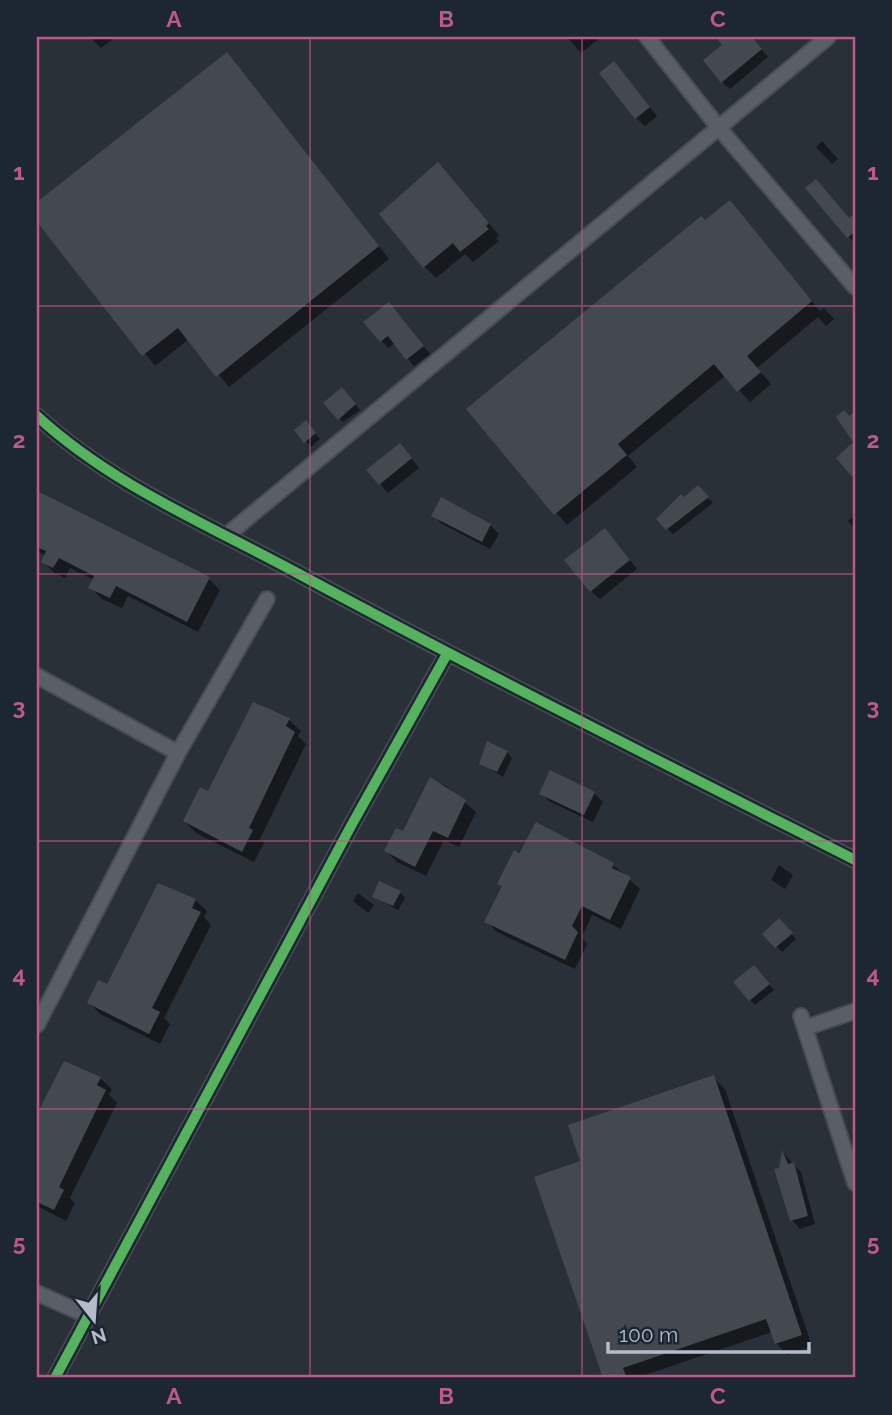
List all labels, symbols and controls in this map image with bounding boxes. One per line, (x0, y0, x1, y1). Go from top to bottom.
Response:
text: A (166, 5, 182, 32)
text: B (438, 5, 454, 32)
text: C (710, 5, 726, 32)
text: 1 (13, 158, 25, 185)
text: 1 (867, 158, 879, 185)
text: 2 (13, 426, 25, 453)
text: 2 (867, 426, 879, 453)
text: 3 (13, 693, 25, 720)
text: 3 (867, 693, 879, 720)
text: 4 (12, 961, 26, 988)
text: 4 (866, 961, 880, 988)
text: 5 (13, 1229, 26, 1256)
text: 5 (867, 1229, 880, 1256)
north arrow (60, 1286, 130, 1356)
scale bar (608, 1310, 810, 1354)
text: 100 m (619, 1322, 678, 1347)
text: N (89, 1324, 109, 1349)
text: A (166, 1382, 182, 1409)
text: B (438, 1382, 454, 1409)
text: C (710, 1382, 726, 1409)

